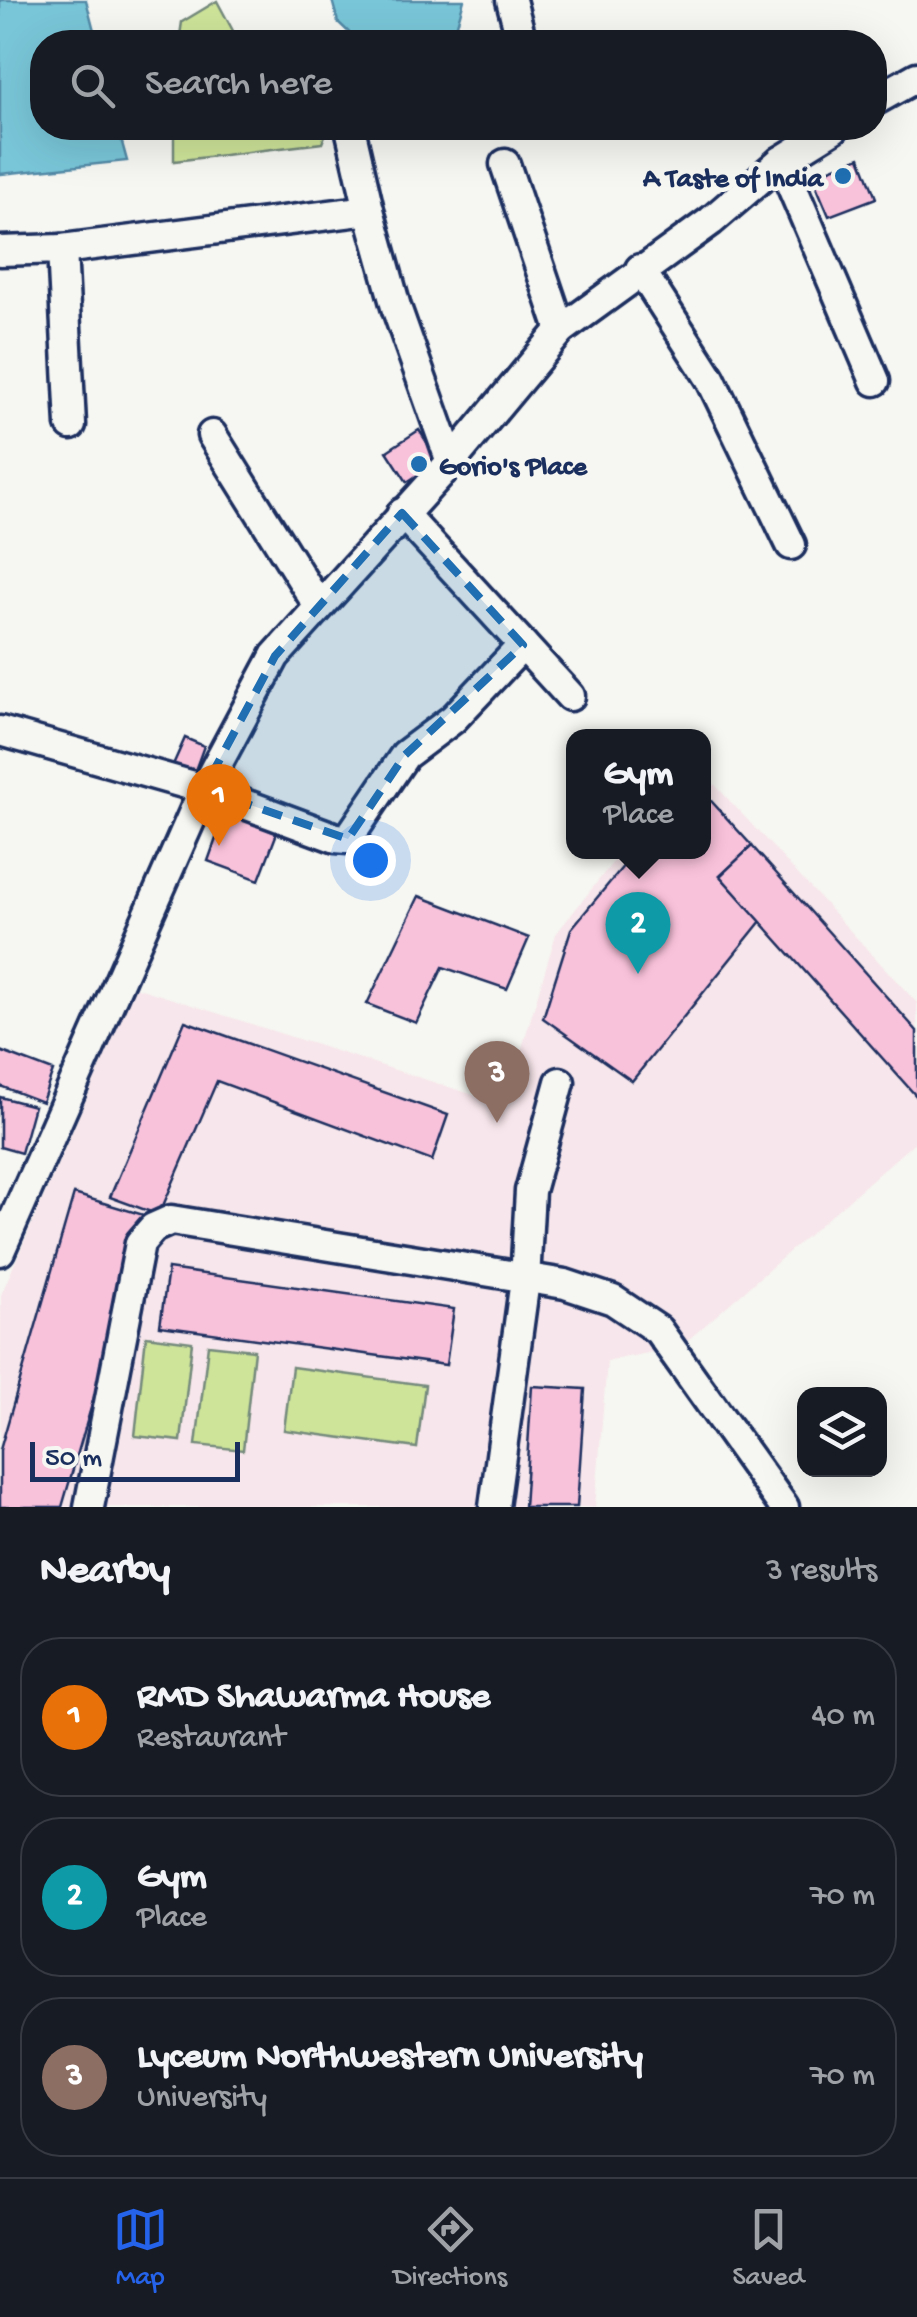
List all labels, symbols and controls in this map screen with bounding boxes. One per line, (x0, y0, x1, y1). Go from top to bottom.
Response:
search box (30, 30, 887, 140)
icon: search (65, 58, 120, 113)
text: Search here (145, 63, 332, 107)
place label: A Taste of India (642, 164, 824, 197)
marker: A Taste of India (832, 165, 854, 187)
place label: Gorio's Place (439, 452, 588, 485)
marker: Gorio's Place (408, 453, 430, 475)
popup (566, 729, 711, 859)
text: Gym (604, 753, 673, 797)
pin: 1 (186, 764, 252, 846)
text: Place (604, 797, 673, 835)
your location (345, 835, 396, 886)
pin: 2 (606, 892, 670, 974)
pin: 3 (464, 1040, 530, 1123)
map controls (797, 1387, 887, 1477)
button: layers (797, 1387, 887, 1477)
scale bar (30, 1437, 240, 1482)
text: 50 m (45, 1443, 102, 1476)
text: Nearby (40, 1548, 170, 1597)
text: 3 results (766, 1553, 877, 1591)
text: RMD Shawarma House (137, 1676, 490, 1720)
text: 1 (68, 1698, 81, 1736)
text: 40 m (811, 1698, 875, 1736)
text: Restaurant (137, 1720, 285, 1758)
text: Gym (137, 1856, 207, 1900)
text: 2 (67, 1878, 82, 1916)
text: 70 m (810, 1878, 875, 1916)
text: Place (137, 1900, 207, 1938)
text: Lyceum Northwestern University (137, 2036, 643, 2080)
text: 3 (66, 2058, 83, 2096)
text: 70 m (810, 2058, 875, 2096)
text: University (137, 2080, 267, 2118)
tab: Map (113, 2202, 168, 2295)
tab: Directions (393, 2202, 507, 2295)
tab: Saved (732, 2202, 804, 2295)

